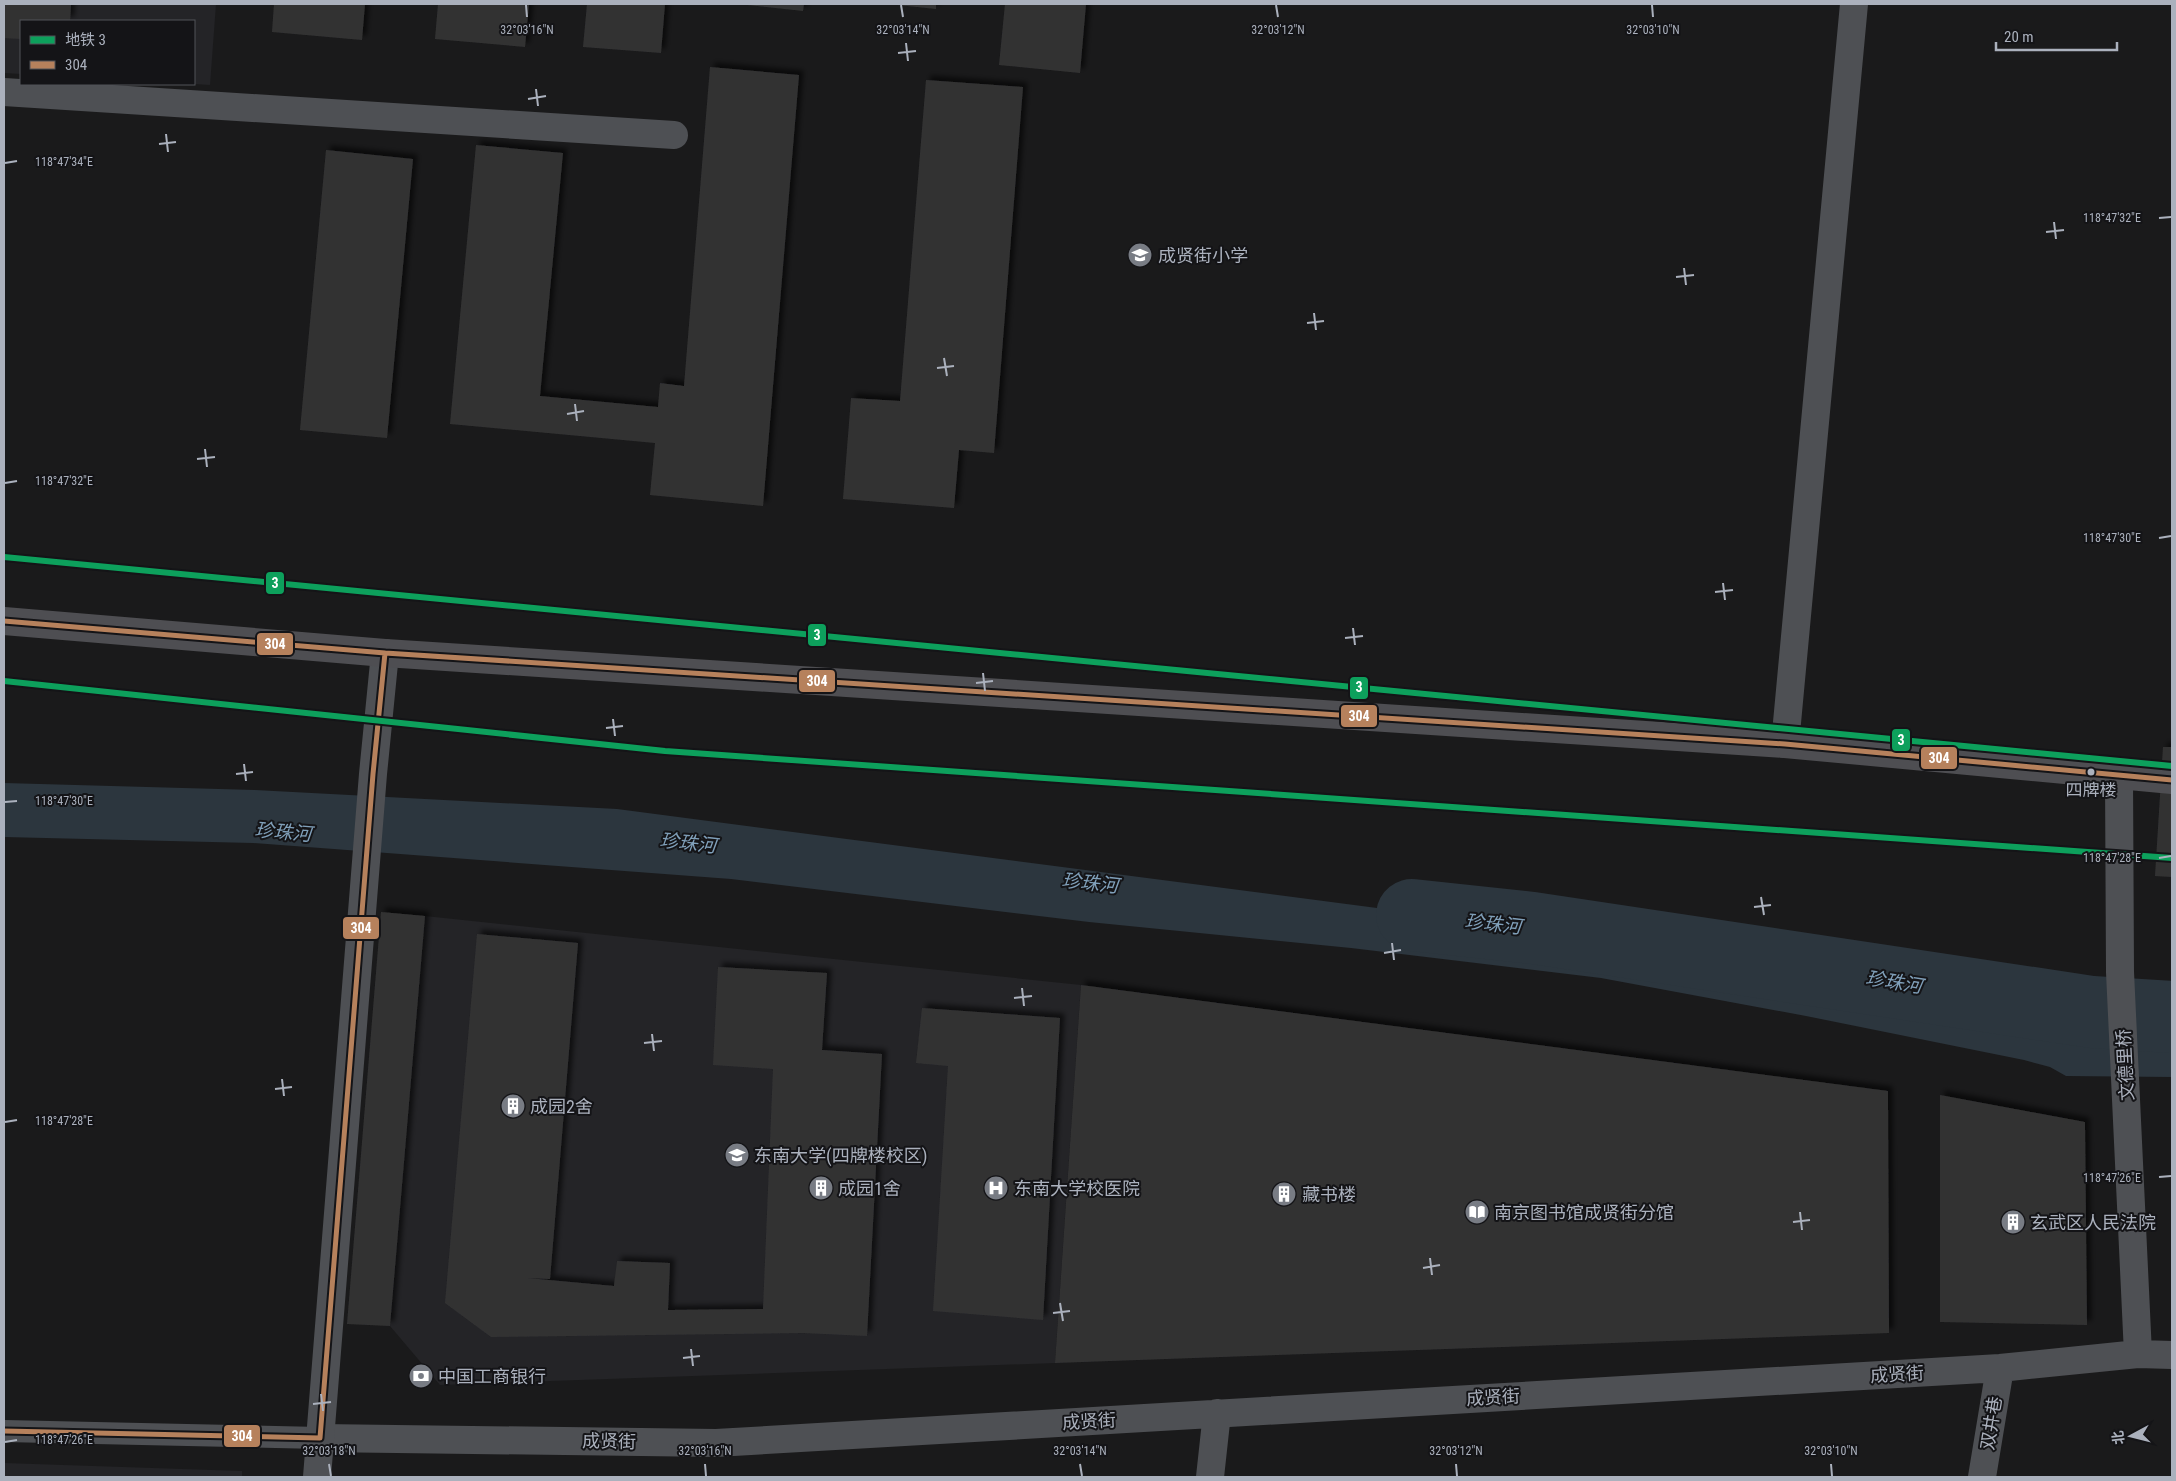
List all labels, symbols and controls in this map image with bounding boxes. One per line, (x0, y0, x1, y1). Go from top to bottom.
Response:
legend (20, 20, 195, 85)
scale bar (1996, 20, 2117, 52)
text: 32°03'16"N (500, 23, 554, 37)
text: 32°03'14"N (876, 23, 930, 37)
text: 32°03'12"N (1251, 23, 1305, 37)
text: 32°03'10"N (1626, 23, 1680, 37)
text: 20 m (2004, 28, 2034, 46)
text: 地铁 3 (65, 31, 106, 49)
text: 304 (65, 56, 87, 74)
text: 118°47'34"E (35, 155, 93, 169)
text: 118°47'32"E (2083, 211, 2141, 225)
school or university icon: 成贤街小学 (1127, 242, 1153, 268)
place label: 成贤街小学 (1158, 245, 1248, 266)
text: 118°47'32"E (35, 474, 93, 488)
text: 118°47'30"E (2083, 531, 2141, 545)
line badge: 3 (265, 571, 285, 595)
text: 3 (271, 575, 279, 591)
line badge: 3 (807, 623, 827, 647)
text: 3 (813, 627, 821, 643)
line badge: 304 (256, 632, 294, 656)
text: 304 (264, 636, 286, 652)
line badge: 304 (798, 669, 836, 693)
text: 304 (806, 673, 828, 689)
line badge: 3 (1349, 676, 1369, 700)
text: 3 (1355, 679, 1363, 695)
line badge: 304 (1340, 704, 1378, 728)
text: 304 (1348, 708, 1370, 724)
line badge: 3 (1891, 728, 1911, 752)
text: 3 (1897, 732, 1905, 748)
line badge: 304 (1920, 746, 1958, 770)
text: 304 (1928, 750, 1950, 766)
marker: 四牌楼 (2086, 767, 2096, 777)
place label: 四牌楼 (2066, 780, 2117, 800)
text: 118°47'30"E (35, 794, 93, 808)
water label: 珍珠河 (254, 818, 316, 846)
water label: 珍珠河 (658, 829, 722, 858)
text: 118°47'28"E (2083, 851, 2141, 865)
water label: 珍珠河 (1060, 869, 1124, 898)
water label: 珍珠河 (1463, 910, 1527, 939)
line badge: 304 (342, 916, 380, 940)
text: 304 (350, 920, 372, 936)
water label: 珍珠河 (1864, 966, 1928, 998)
street label: 文德里桥 (2113, 1028, 2137, 1102)
building icon: 成园2舍 (500, 1093, 526, 1119)
place label: 成园2舍 (530, 1096, 593, 1117)
text: 118°47'28"E (35, 1114, 93, 1128)
school or university icon: 东南大学(四牌楼校区) (724, 1142, 750, 1168)
place label: 东南大学(四牌楼校区) (754, 1145, 927, 1167)
text: 118°47'26"E (2083, 1171, 2141, 1185)
building icon: 成园1舍 (808, 1175, 834, 1201)
hospital icon: 东南大学校医院 (983, 1175, 1009, 1201)
place label: 成园1舍 (838, 1178, 901, 1199)
place label: 东南大学校医院 (1014, 1178, 1140, 1199)
building icon: 藏书楼 (1271, 1181, 1297, 1207)
place label: 藏书楼 (1302, 1184, 1356, 1205)
library icon: 南京图书馆成贤街分馆 (1464, 1199, 1490, 1225)
place label: 南京图书馆成贤街分馆 (1494, 1202, 1674, 1223)
building icon: 玄武区人民法院 (2000, 1209, 2026, 1235)
place label: 玄武区人民法院 (2030, 1212, 2156, 1233)
street label: 成贤街 (1869, 1362, 1925, 1386)
bank icon: 中国工商银行 (408, 1363, 434, 1389)
place label: 中国工商银行 (438, 1366, 546, 1387)
street label: 成贤街 (1465, 1385, 1521, 1409)
street label: 双井巷 (1976, 1395, 2006, 1451)
street label: 成贤街 (1061, 1409, 1117, 1433)
north arrow (2106, 1411, 2156, 1461)
line badge: 304 (223, 1424, 261, 1448)
text: 304 (231, 1428, 253, 1444)
street label: 成贤街 (582, 1430, 636, 1452)
text: 北 (2109, 1430, 2127, 1446)
text: 118°47'26"E (35, 1433, 93, 1447)
text: 32°03'18"N (302, 1444, 356, 1458)
text: 32°03'16"N (678, 1444, 732, 1458)
text: 32°03'14"N (1053, 1444, 1107, 1458)
text: 32°03'12"N (1429, 1444, 1483, 1458)
text: 32°03'10"N (1804, 1444, 1858, 1458)

